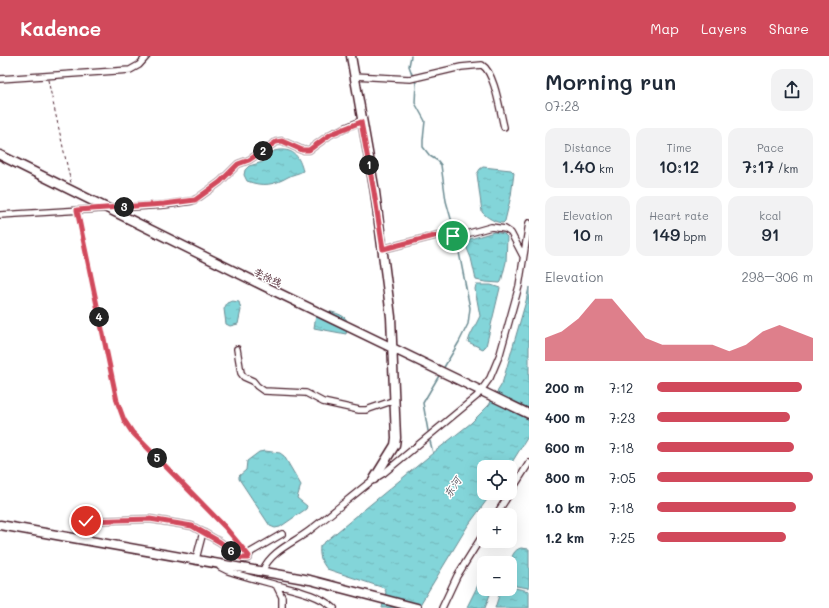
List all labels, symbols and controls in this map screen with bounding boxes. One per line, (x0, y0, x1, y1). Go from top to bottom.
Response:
text: Kadence (20, 16, 101, 41)
text: Map (650, 19, 679, 38)
text: Layers (701, 19, 747, 38)
text: Share (769, 19, 809, 38)
text: Morning run (545, 67, 676, 96)
button: share (771, 69, 813, 111)
text: 07:28 (545, 97, 579, 114)
text: Distance (564, 140, 611, 155)
text: Time (666, 140, 692, 155)
text: Pace (757, 140, 784, 155)
pin: 2 (253, 141, 273, 161)
text: 2 (260, 143, 266, 158)
pin: 1 (359, 155, 379, 175)
text: 1.40 (562, 155, 596, 177)
text: 10:12 (659, 155, 699, 177)
text: 7:17 (742, 155, 774, 177)
text: 1 (367, 157, 371, 172)
text: km (596, 161, 614, 176)
text: /km (774, 161, 798, 176)
pin: 3 (114, 197, 134, 217)
text: 3 (121, 199, 127, 214)
text: Elevation (563, 208, 612, 223)
text: Heart rate (649, 208, 709, 223)
text: kcal (759, 208, 781, 223)
pin (436, 219, 470, 253)
text: 10 (572, 223, 591, 245)
text: 149 (652, 223, 680, 245)
text: 91 (761, 223, 779, 245)
icon: arrive (442, 225, 464, 247)
text: m (591, 229, 603, 244)
text: bpm (680, 229, 706, 244)
street label: 李徐线 (251, 264, 285, 290)
text: Elevation (545, 268, 603, 285)
text: 298–306 m (742, 268, 813, 285)
pin: 4 (89, 307, 109, 327)
text: 4 (96, 309, 102, 324)
text: 200 m (545, 379, 584, 396)
text: 7:12 (609, 379, 633, 396)
text: 400 m (545, 409, 585, 426)
text: 7:23 (609, 409, 635, 426)
text: 600 m (545, 439, 585, 456)
text: 7:18 (609, 439, 634, 456)
pin: 5 (147, 448, 167, 468)
text: 5 (154, 450, 160, 465)
map controls (477, 460, 517, 596)
button: locate (477, 460, 517, 500)
text: 800 m (545, 469, 585, 486)
text: 7:05 (609, 469, 636, 486)
water label: 东河 (440, 472, 465, 500)
text: 1.0 km (545, 499, 585, 516)
text: 7:18 (609, 499, 634, 516)
pin (69, 504, 103, 538)
button: + (477, 508, 517, 548)
icon: check (75, 510, 97, 532)
text: 1.2 km (545, 529, 584, 546)
text: 7:25 (609, 529, 635, 546)
pin: 6 (221, 541, 241, 561)
text: 6 (228, 543, 234, 558)
button: − (477, 556, 517, 596)

